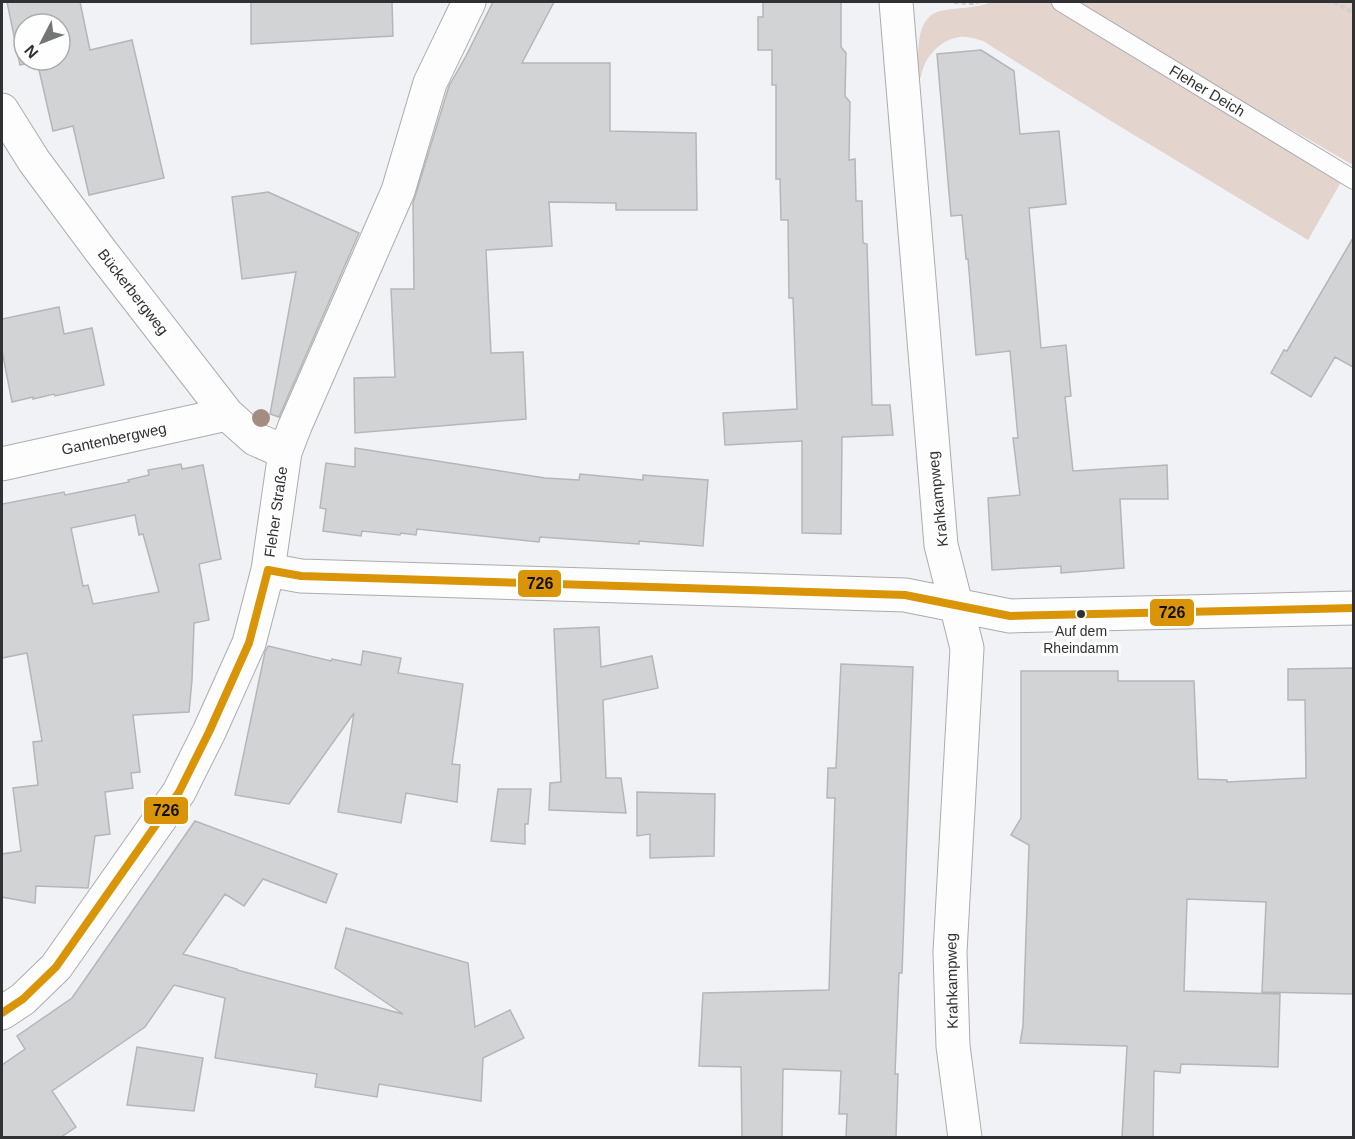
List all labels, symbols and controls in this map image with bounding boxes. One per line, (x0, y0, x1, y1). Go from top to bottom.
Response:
north arrow (12, 12, 72, 72)
text: N (21, 42, 41, 62)
street label: Fleher Deich (1166, 61, 1248, 120)
street label: Bückerbergweg (95, 245, 172, 338)
street label: Gantenbergweg (60, 419, 168, 458)
street label: Krahkampweg (924, 450, 951, 548)
street label: Fleher Straße (261, 465, 290, 559)
line badge: 726 (517, 569, 562, 598)
text: 726 (527, 575, 553, 592)
line badge: 726 (1149, 598, 1195, 627)
text: 726 (1159, 604, 1185, 621)
marker: Auf dem Rheindamm (1075, 608, 1087, 620)
place label: Auf dem Rheindamm (1043, 623, 1119, 656)
line badge: 726 (143, 796, 189, 825)
text: 726 (153, 802, 179, 819)
street label: Krahkampweg (942, 933, 961, 1029)

